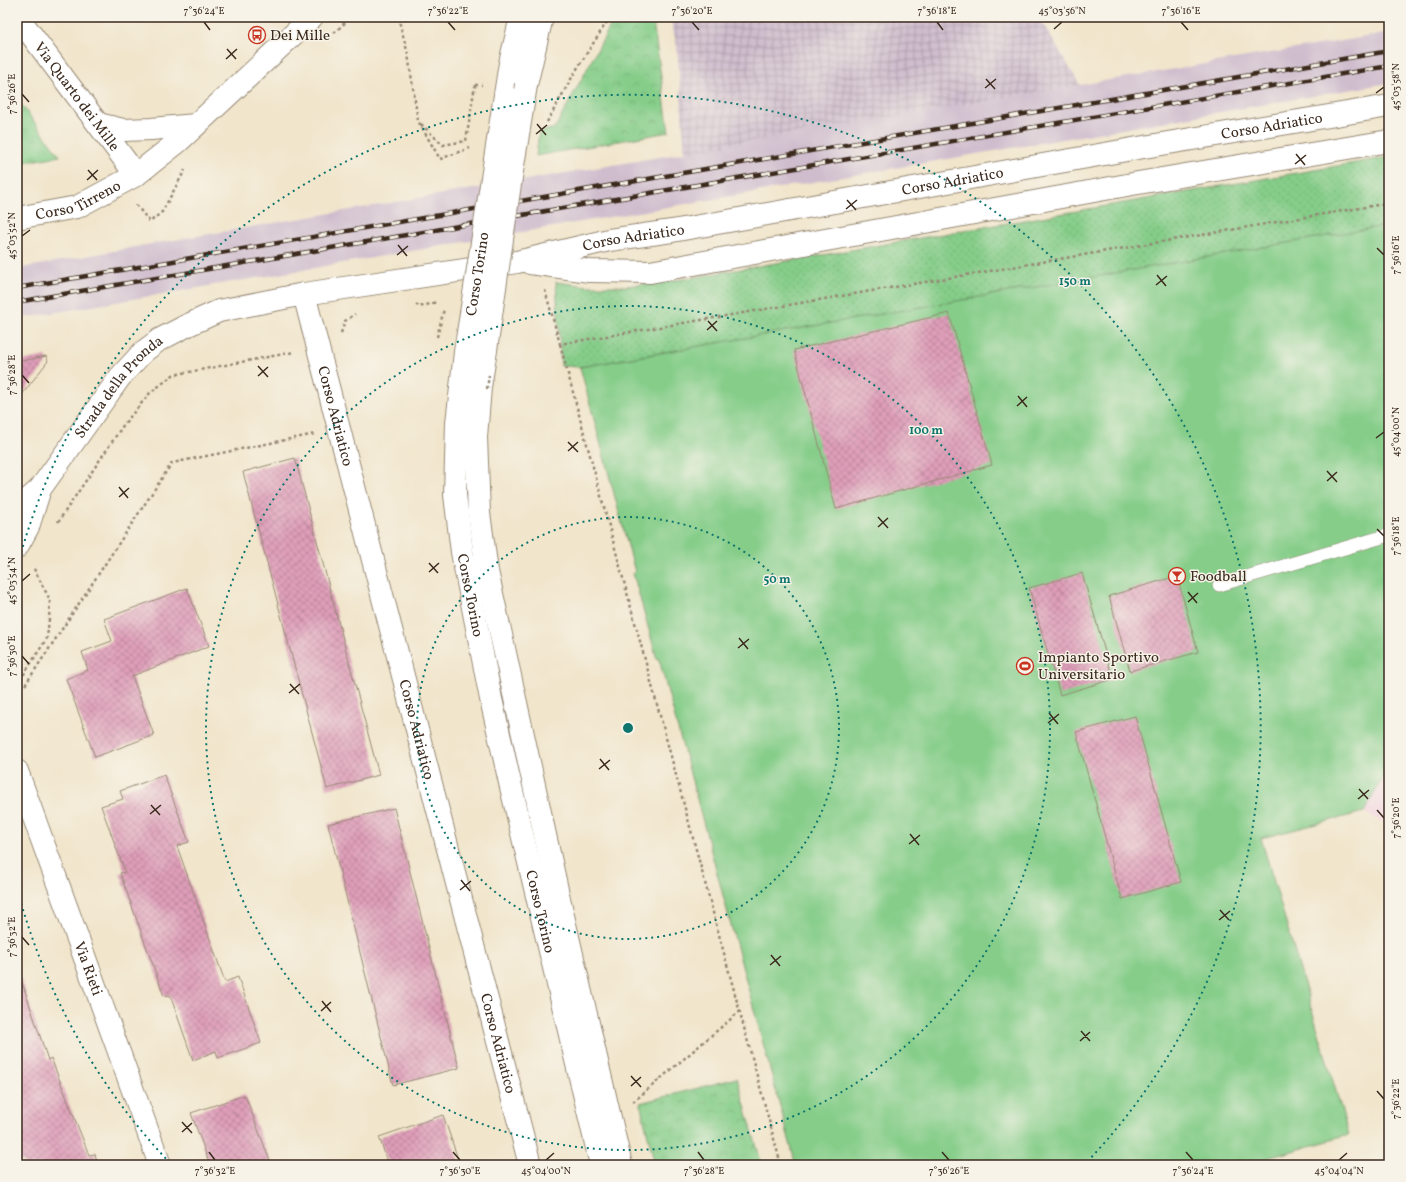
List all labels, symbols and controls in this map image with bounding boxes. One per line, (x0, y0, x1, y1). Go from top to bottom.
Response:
text: 7°36'24"E (184, 4, 224, 18)
text: 7°36'22"E (428, 4, 468, 18)
text: 7°36'20"E (671, 4, 713, 18)
text: 7°36'18"E (917, 4, 957, 18)
text: 45°03'56"N (1038, 4, 1086, 18)
text: 7°36'16"E (1161, 4, 1201, 18)
bus stop icon: Dei Mille (247, 25, 267, 45)
place label: Dei Mille (270, 26, 330, 47)
street label: Via Quarto dei Mille (28, 38, 124, 156)
text: 45°03'58"N (1389, 63, 1403, 111)
text: 7°36'26"E (5, 74, 19, 114)
street label: Corso Adriatico (1220, 108, 1324, 146)
street label: Corso Adriatico (900, 163, 1005, 202)
street label: Corso Tirreno (34, 176, 125, 226)
text: 45°03'52"N (5, 212, 19, 260)
street label: Corso Adriatico (581, 220, 686, 258)
street label: Corso Torino (462, 231, 496, 318)
text: 7°36'16"E (1389, 235, 1403, 275)
text: 150 m (1059, 274, 1091, 290)
street label: Strada della Pronda (70, 331, 168, 443)
text: 7°36'28"E (5, 355, 19, 395)
street label: Corso Adriatico (311, 364, 357, 469)
text: 45°04'00"N (1389, 406, 1403, 457)
text: 100 m (909, 423, 943, 439)
text: 7°36'18"E (1389, 516, 1403, 556)
street label: Corso Torino (451, 552, 488, 639)
text: 45°03'54"N (5, 556, 19, 605)
bar icon: Foodball (1167, 566, 1187, 586)
place label: Foodball (1190, 567, 1247, 588)
text: 50 m (763, 572, 791, 588)
text: 7°36'30"E (5, 636, 19, 676)
place label: Impianto Sportivo Universitario (1038, 648, 1159, 686)
sports icon: Impianto Sportivo Universitario (1015, 656, 1035, 676)
street label: Corso Adriatico (392, 678, 439, 782)
centre of rings (621, 721, 635, 735)
text: 7°36'20"E (1389, 797, 1403, 839)
street label: Corso Torino (519, 868, 559, 955)
text: 7°36'32"E (5, 917, 19, 957)
street label: Via Rieti (68, 939, 107, 999)
street label: Corso Adriatico (474, 991, 520, 1096)
text: 7°36'22"E (1389, 1079, 1403, 1119)
text: 7°36'32"E (195, 1164, 235, 1178)
text: 7°36'30"E (440, 1164, 480, 1178)
text: 45°04'00"N (521, 1164, 572, 1178)
text: 7°36'28"E (684, 1164, 724, 1178)
text: 7°36'26"E (929, 1164, 969, 1178)
text: 7°36'24"E (1173, 1164, 1213, 1178)
text: 45°04'04"N (1314, 1164, 1364, 1178)

